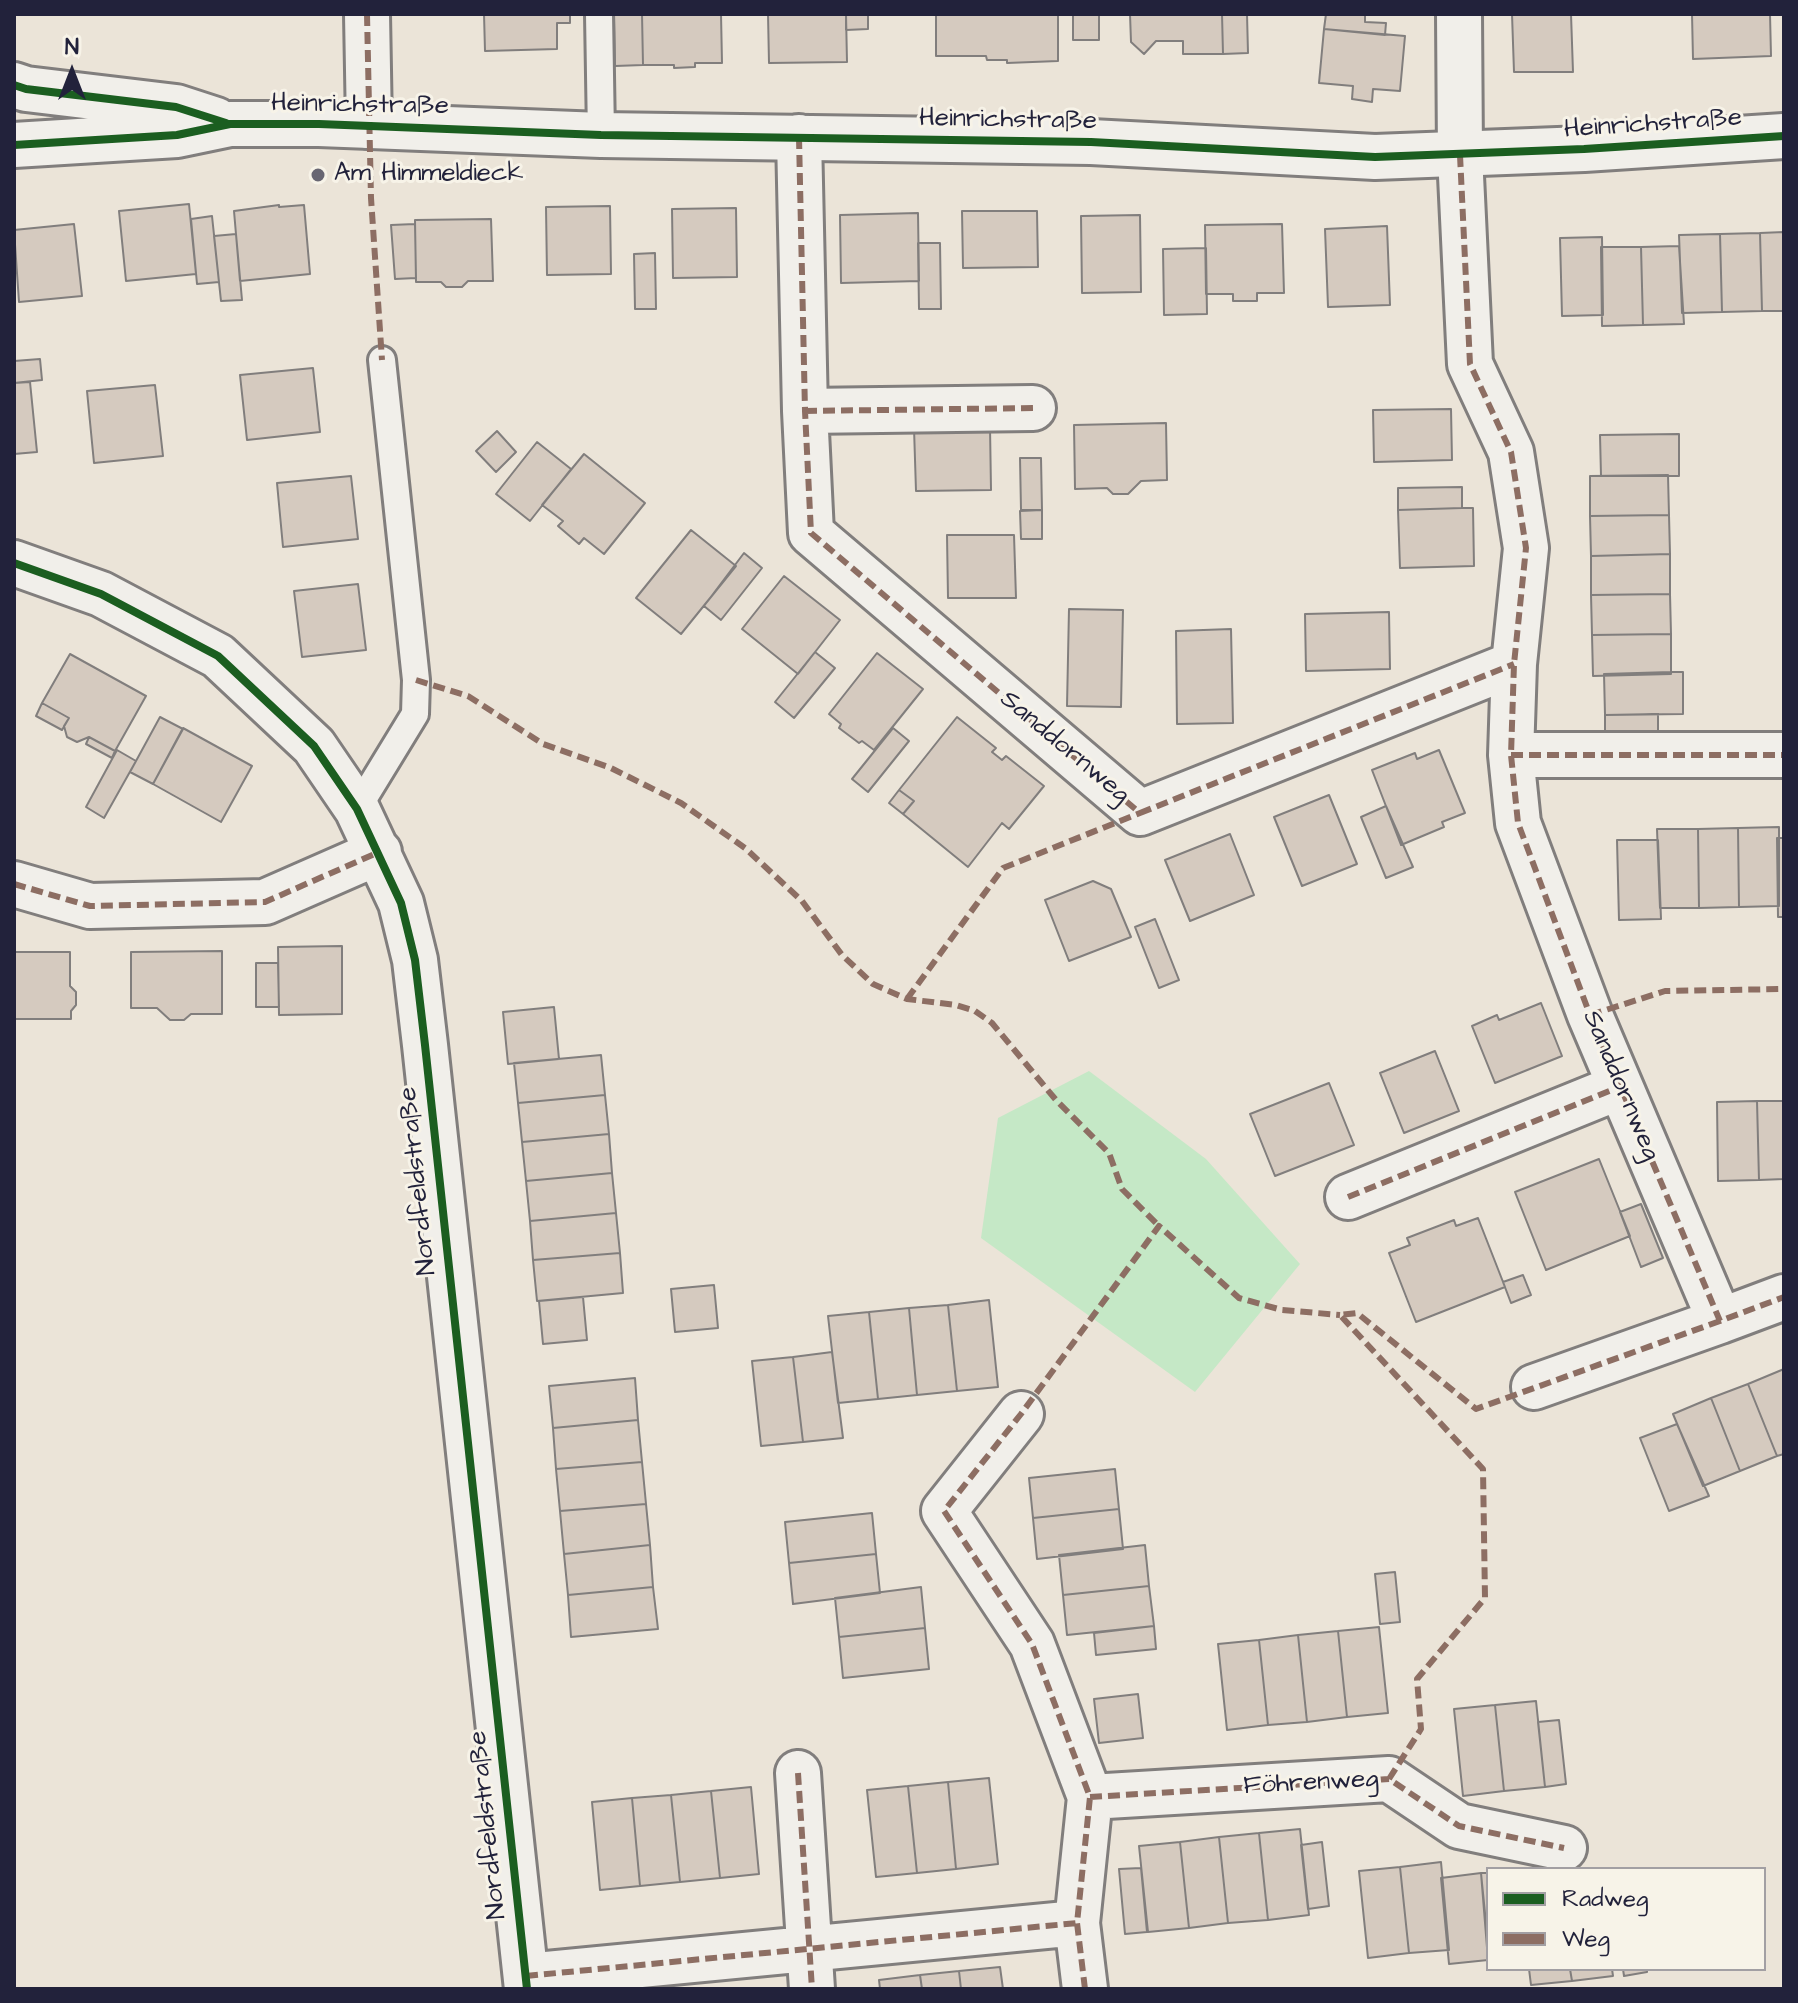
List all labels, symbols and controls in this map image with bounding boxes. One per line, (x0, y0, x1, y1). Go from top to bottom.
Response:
north arrow (32, 32, 112, 112)
text: N (65, 32, 79, 63)
street label: Heinrichstraße (271, 89, 449, 123)
street label: Heinrichstraße (1563, 103, 1743, 147)
street label: Heinrichstraße (919, 104, 1097, 138)
place label: Am Himmeldieck (334, 159, 523, 191)
marker: Am Himmeldieck (309, 166, 327, 184)
street label: Sanddornweg (993, 685, 1135, 811)
street label: Sanddornweg (1574, 1006, 1666, 1166)
street label: Nordfeldstraße (394, 1085, 444, 1277)
street label: Nordfeldstraße (464, 1729, 514, 1921)
street label: Föhrenweg (1243, 1765, 1379, 1803)
legend (1486, 1867, 1766, 1971)
text: Radweg (1562, 1882, 1648, 1916)
text: Weg (1562, 1922, 1610, 1956)

